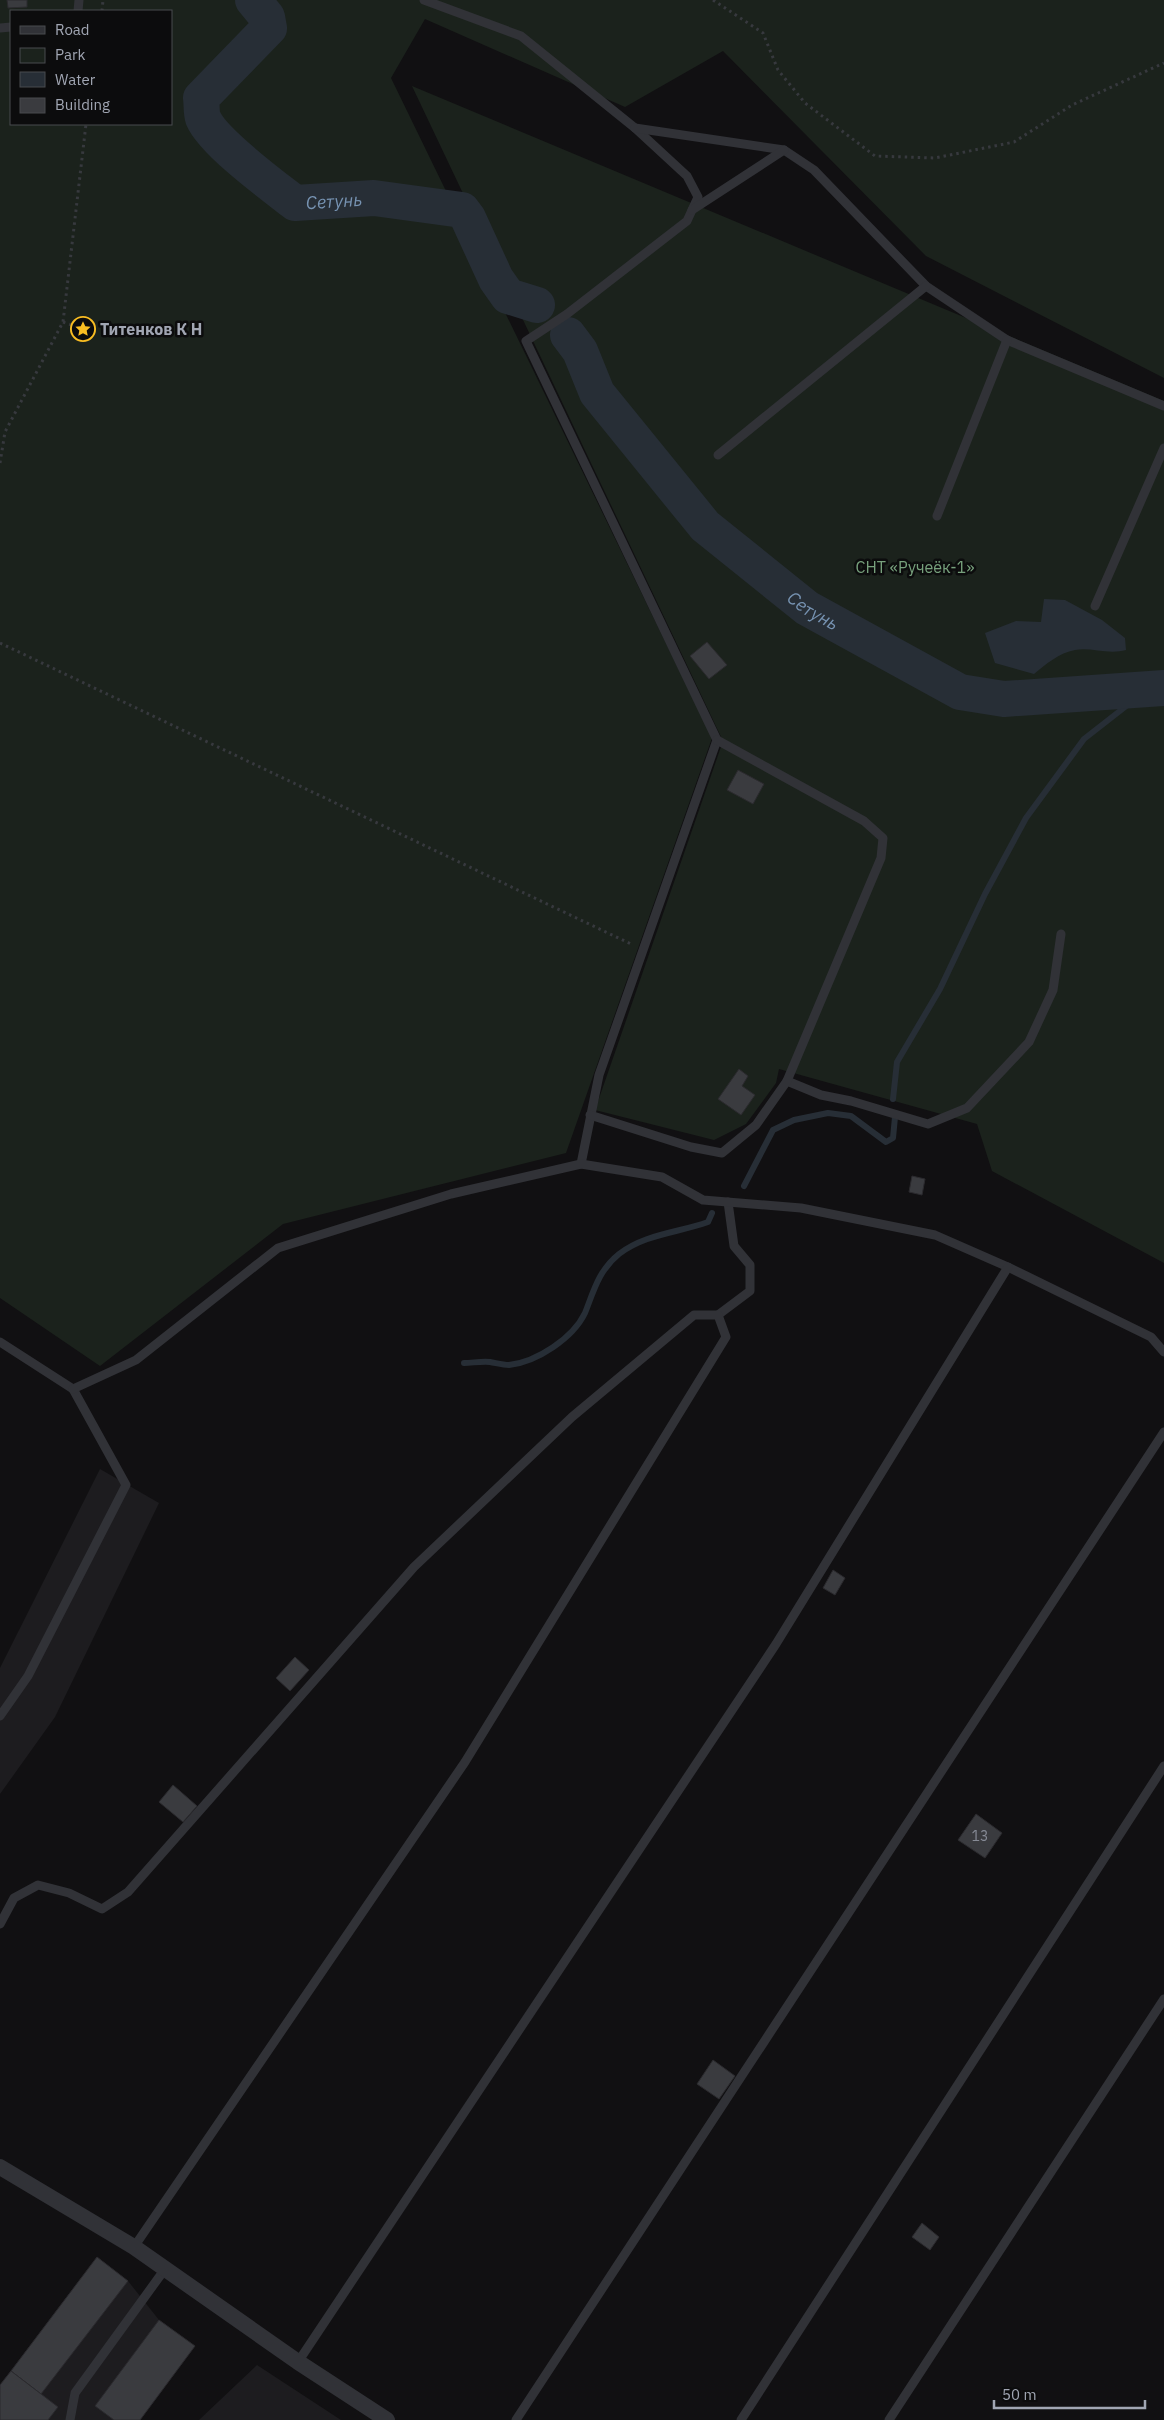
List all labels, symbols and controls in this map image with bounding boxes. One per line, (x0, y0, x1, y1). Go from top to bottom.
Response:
legend (10, 10, 172, 125)
text: Road (55, 20, 90, 39)
text: Park (55, 45, 85, 64)
text: Water (55, 70, 96, 89)
text: Building (55, 95, 110, 114)
water label: Сетунь (305, 187, 363, 214)
place icon: Титенков К Н (70, 316, 96, 342)
place label: Титенков К Н (100, 319, 202, 339)
park label: СНТ «Ручеёк-1» (856, 557, 974, 577)
water label: Сетунь (783, 585, 843, 635)
house number: 13 (972, 1827, 988, 1845)
scale bar (994, 2378, 1145, 2410)
text: 50 m (1002, 2385, 1037, 2404)

